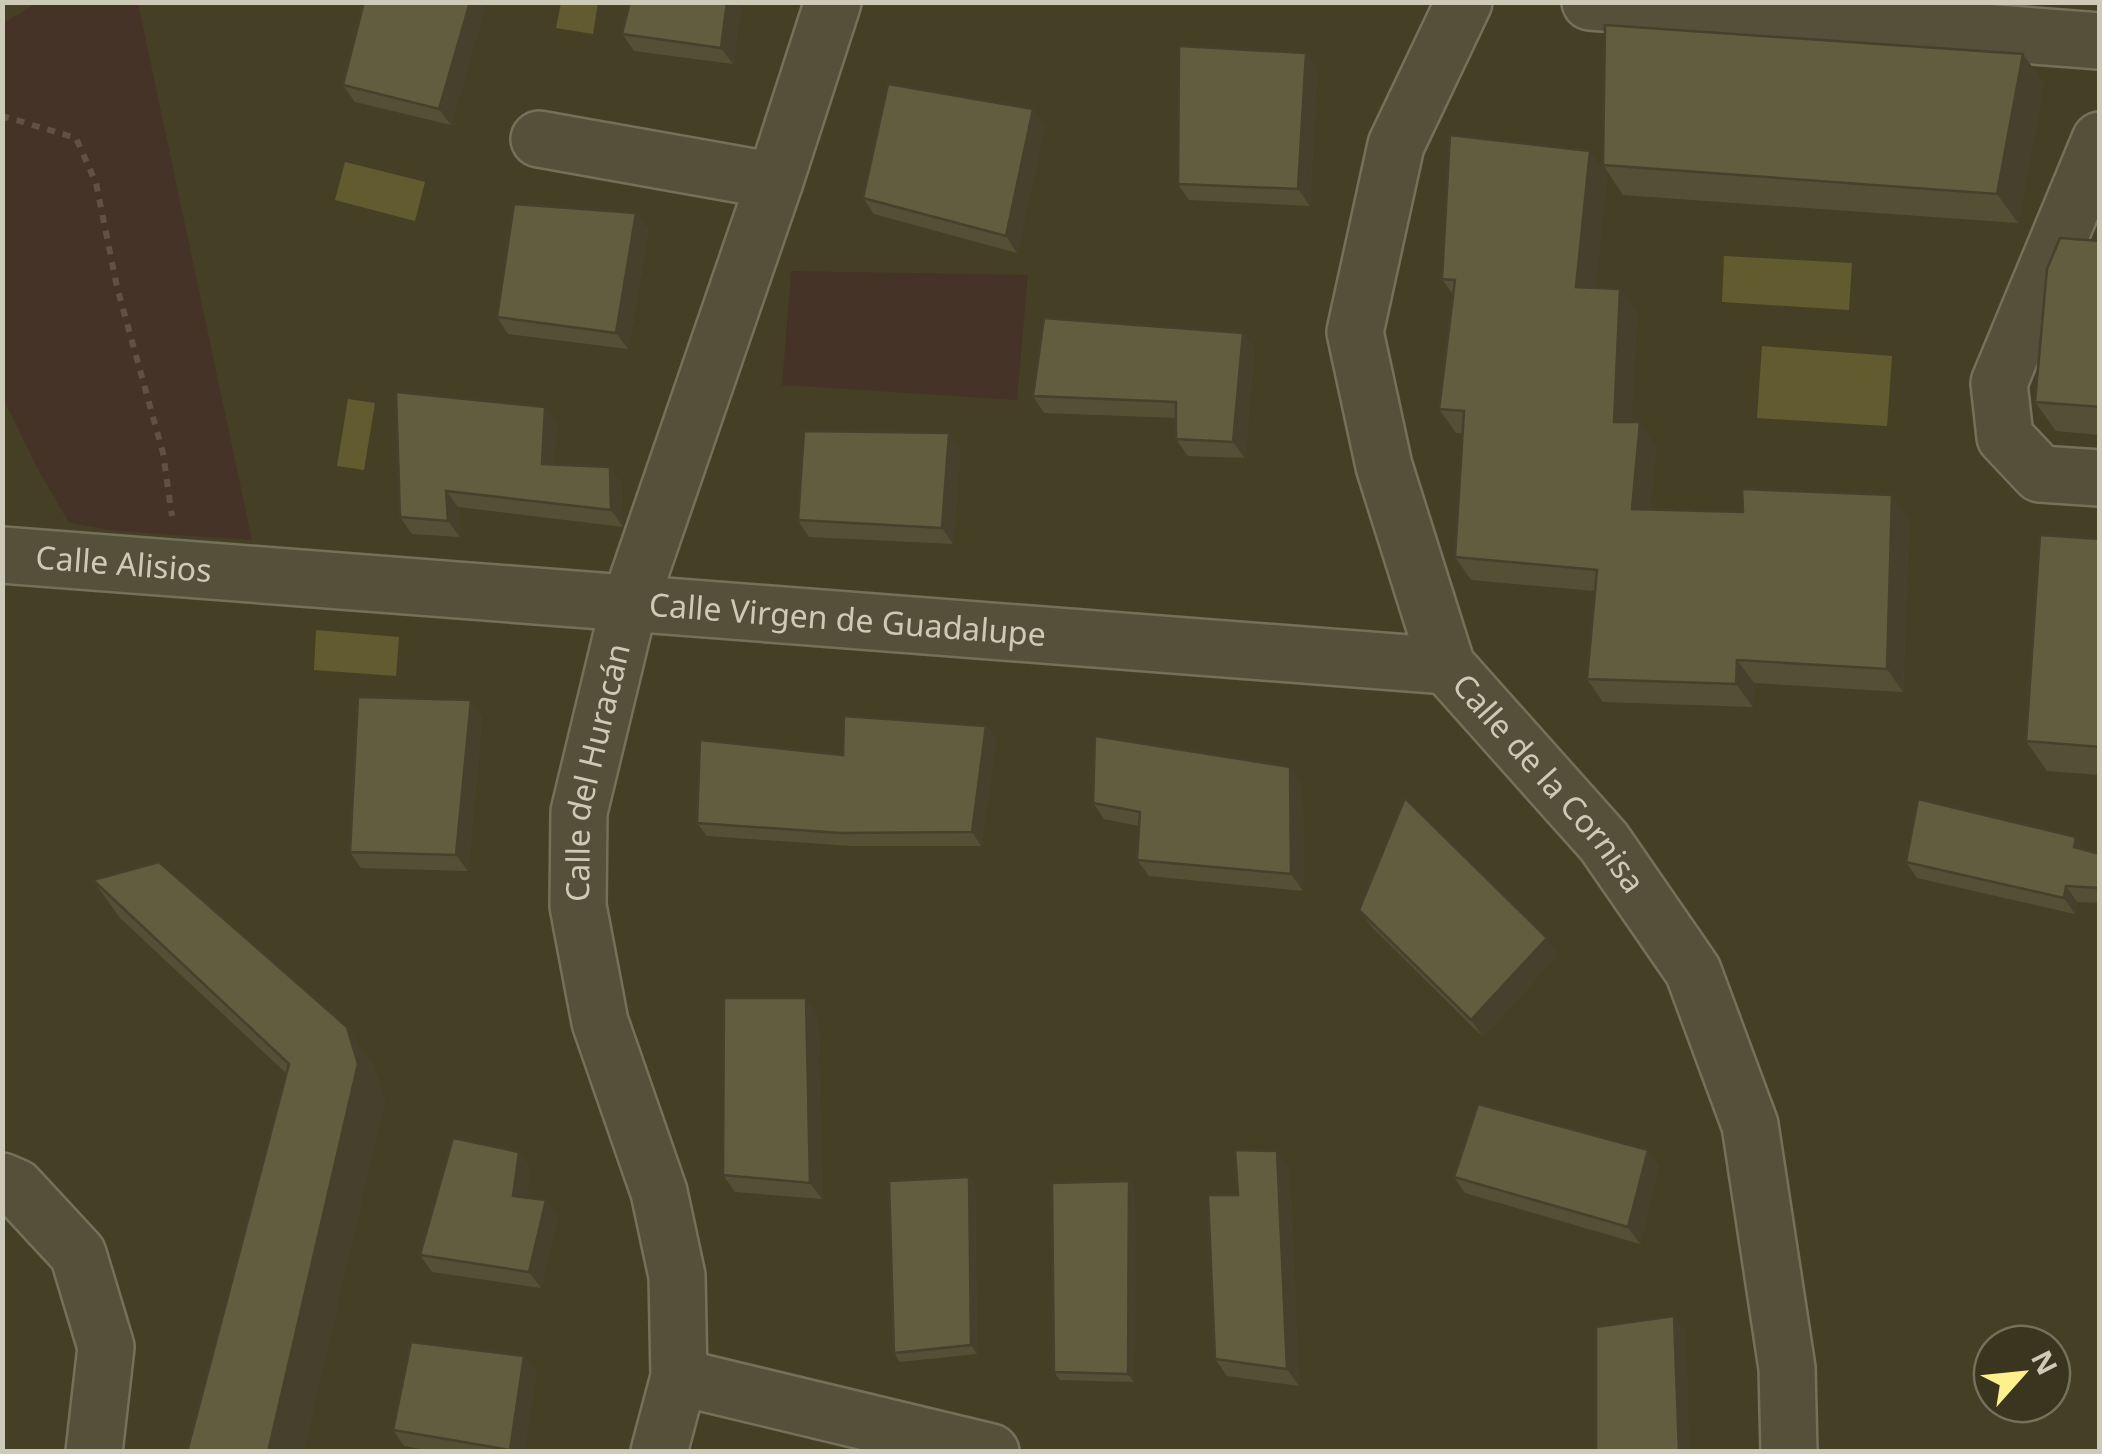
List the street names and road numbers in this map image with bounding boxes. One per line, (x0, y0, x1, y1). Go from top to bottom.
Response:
street label: Calle Alisios (34, 535, 213, 591)
street label: Calle Virgen de Guadalupe (648, 582, 1048, 655)
street label: Calle del Huracán (555, 639, 639, 902)
street label: Calle de la Cornisa (1444, 664, 1656, 901)

